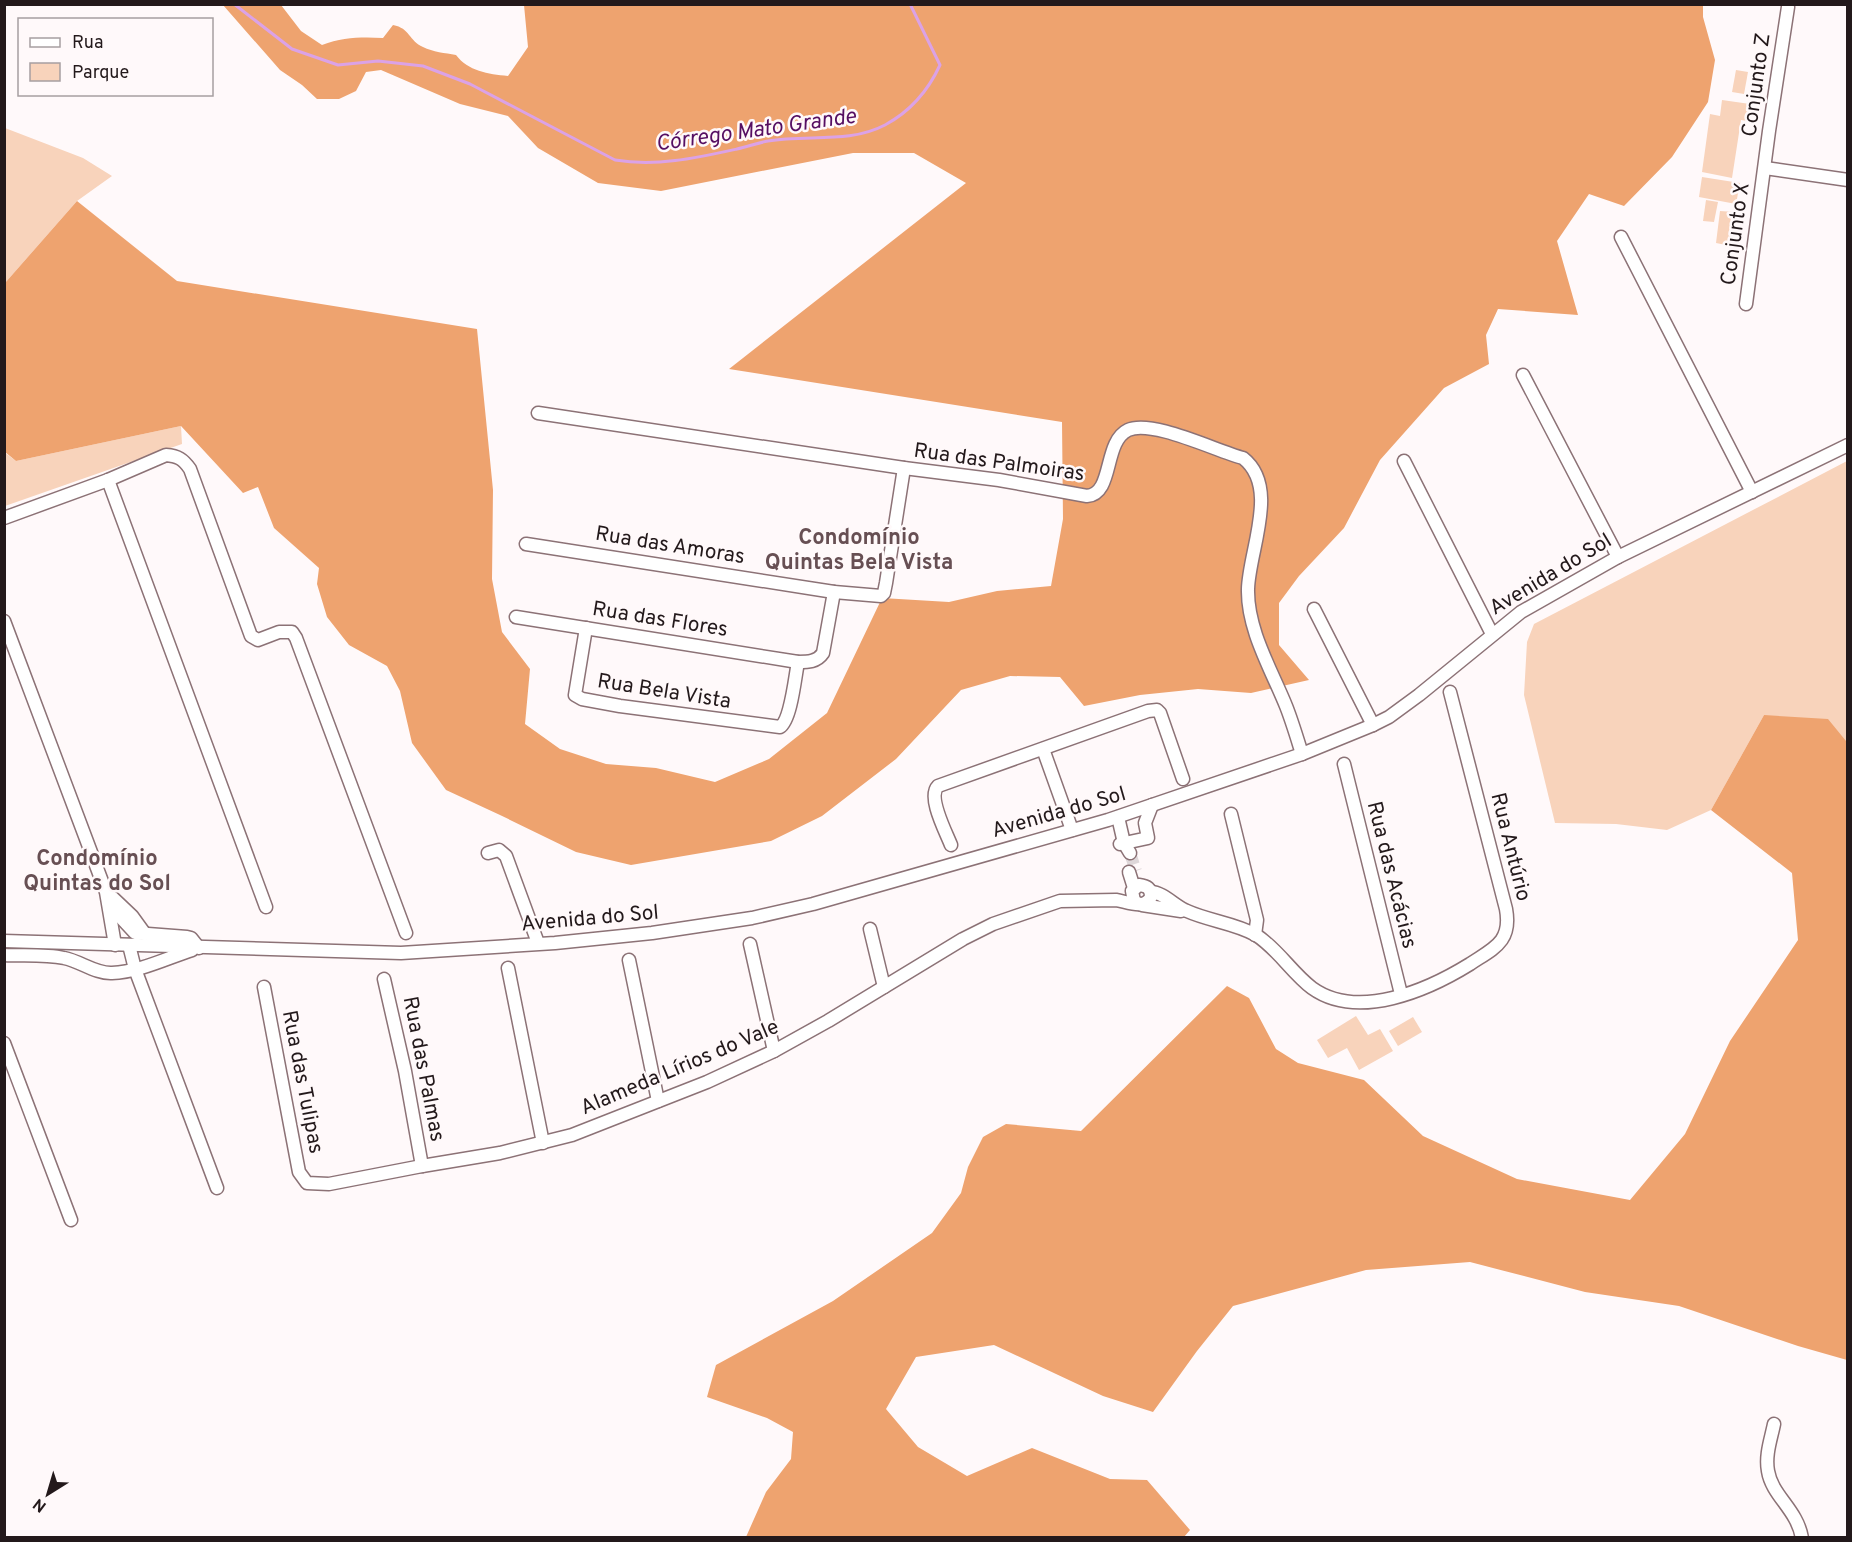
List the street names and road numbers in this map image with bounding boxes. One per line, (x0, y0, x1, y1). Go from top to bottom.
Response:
street label: Conjunto Z (1736, 31, 1778, 139)
street label: Conjunto X (1715, 181, 1757, 287)
street label: Rua das Palmoiras (912, 438, 1086, 488)
street label: Rua das Amoras (593, 521, 747, 571)
street label: Avenida do Sol (1485, 528, 1617, 622)
street label: Rua das Flores (590, 596, 730, 644)
street label: Rua Bela Vista (595, 668, 733, 716)
street label: Avenida do Sol (989, 781, 1129, 845)
street label: Rua Antúrio (1483, 790, 1537, 904)
street label: Rua das Acácias (1360, 799, 1422, 951)
street label: Avenida do Sol (520, 900, 660, 938)
street label: Rua das Palmas (396, 994, 450, 1144)
street label: Rua das Tulipas (275, 1008, 329, 1156)
street label: Alameda Lírios do Vale (577, 1014, 783, 1122)

